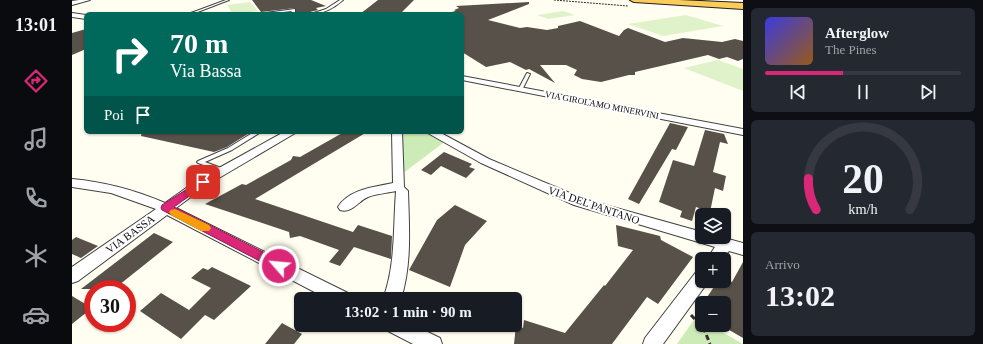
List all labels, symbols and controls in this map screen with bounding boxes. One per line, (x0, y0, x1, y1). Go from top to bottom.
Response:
text: 13:01 (15, 15, 57, 35)
text: Afterglow (825, 25, 889, 41)
icon: right (104, 28, 156, 80)
text: 70 m (170, 28, 228, 59)
text: The Pines (825, 42, 877, 57)
text: Via Bassa (170, 61, 241, 81)
icon: directions (22, 67, 50, 95)
icon: previous (787, 81, 809, 103)
icon: pause (852, 81, 874, 103)
icon: next (917, 81, 939, 103)
street label: VIA GIROLAMO MINERVINI (544, 89, 660, 121)
icon: arrive (132, 104, 154, 126)
text: Poi (104, 107, 124, 123)
icon: music (22, 125, 50, 153)
text: 20 (842, 156, 884, 202)
pin (186, 165, 220, 199)
icon: arrive (192, 171, 214, 193)
icon: phone (22, 184, 50, 212)
street label: VIA DEL PANTANO (547, 184, 641, 226)
text: km/h (848, 201, 878, 217)
map controls (695, 208, 731, 332)
button: layers (695, 208, 731, 244)
street label: VIA BASSA (103, 212, 157, 256)
icon: climate (22, 242, 50, 270)
position arrow (258, 245, 300, 287)
button: + (695, 252, 731, 288)
text: Arrivo (765, 257, 800, 272)
text: 13:02 (765, 279, 835, 312)
speed limit sign: 30 (84, 280, 136, 332)
button: − (695, 296, 731, 332)
icon: car (22, 301, 50, 329)
text: 13:02 · 1 min · 90 m (344, 304, 472, 320)

